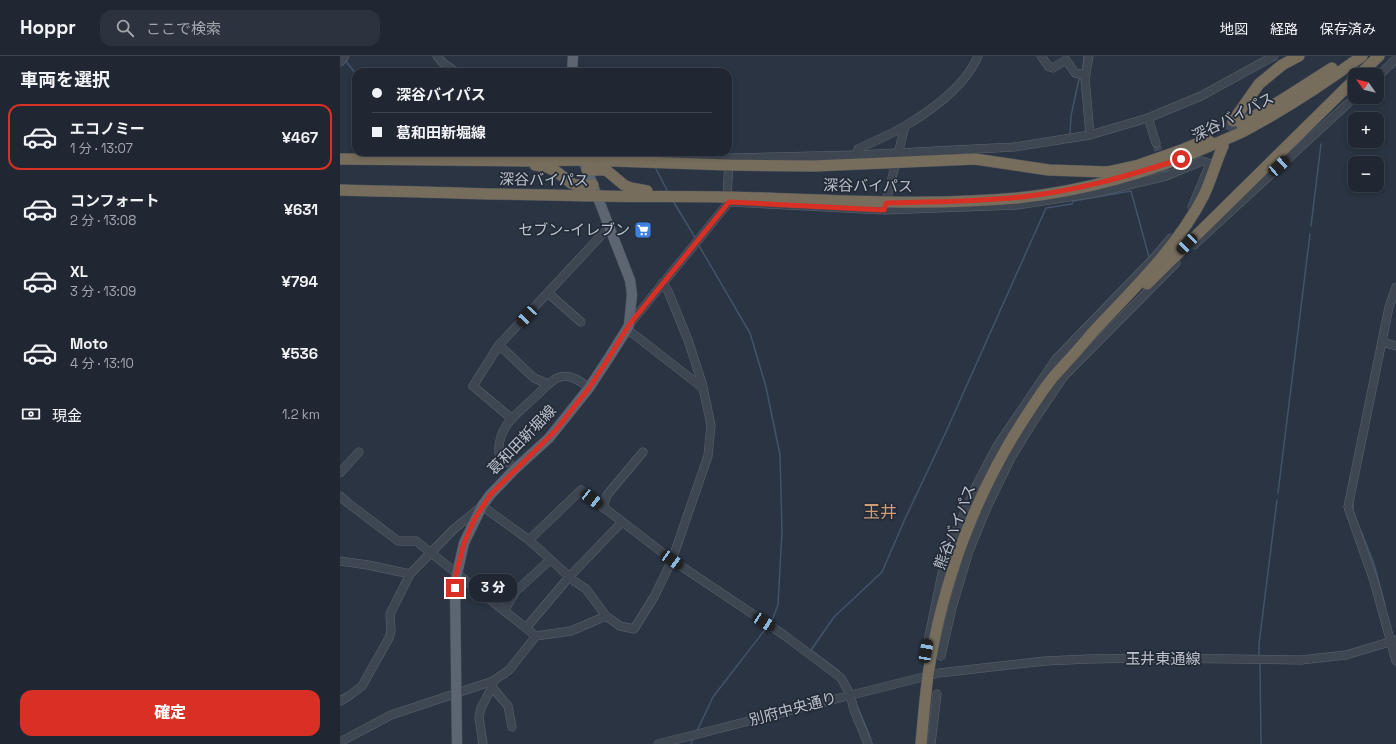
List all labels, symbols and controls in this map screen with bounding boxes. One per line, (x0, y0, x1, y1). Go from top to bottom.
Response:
search box (100, 10, 380, 46)
text: Hoppr (20, 15, 76, 40)
icon: search (114, 17, 136, 39)
text: ここで検索 (146, 19, 221, 38)
text: 地図 (1220, 20, 1248, 38)
text: 経路 (1270, 20, 1298, 38)
text: 保存済み (1320, 20, 1376, 38)
text: 車両を選択 (20, 68, 110, 91)
north arrow (1348, 68, 1384, 104)
map controls (1348, 68, 1384, 192)
text: 深谷バイパス (396, 85, 486, 104)
street label: 深谷バイパス (1188, 88, 1277, 145)
button: + (1348, 112, 1384, 148)
icon: car (22, 119, 58, 155)
text: エコノミー (70, 119, 145, 138)
text: 葛和田新堀線 (396, 123, 486, 142)
text: ¥467 (282, 128, 318, 147)
text: 1 分 · 13:07 (70, 140, 133, 157)
route start (1172, 150, 1190, 168)
car (1266, 154, 1292, 178)
button: − (1348, 156, 1384, 192)
street label: 深谷バイパス (499, 169, 589, 190)
street label: 深谷バイパス (823, 175, 913, 196)
icon: car (22, 191, 58, 227)
text: コンフォート (70, 191, 160, 210)
text: ¥631 (284, 200, 318, 219)
text: 2 分 · 13:08 (70, 212, 136, 229)
place label: セブン-イレブン (518, 220, 630, 239)
supermarket icon: セブン-イレブン (633, 220, 653, 240)
car (1174, 231, 1200, 257)
text: XL (70, 262, 88, 281)
icon: car (22, 263, 58, 299)
text: ¥794 (282, 272, 318, 291)
text: 3 分 · 13:09 (70, 283, 136, 300)
car (514, 303, 540, 329)
text: Moto (70, 334, 108, 353)
icon: car (22, 335, 58, 371)
text: ¥536 (281, 344, 318, 363)
text: 4 分 · 13:10 (70, 355, 134, 372)
street label: 葛和田新堀線 (484, 401, 560, 479)
icon: cash (20, 403, 42, 425)
text: 現金 (52, 406, 82, 425)
text: 1.2 km (282, 406, 320, 423)
street label: 熊谷バイパス (930, 482, 979, 572)
car (579, 487, 605, 511)
district label: 玉井 (863, 501, 897, 523)
car (659, 548, 685, 572)
callout: 3 分 (469, 574, 517, 602)
route end (446, 579, 464, 597)
text: 3 分 (481, 579, 505, 596)
car (751, 610, 777, 634)
car (918, 638, 934, 664)
street label: 玉井東通線 (1125, 649, 1201, 668)
street label: 別府中央通り (747, 688, 839, 729)
button: 確定 (20, 690, 320, 736)

